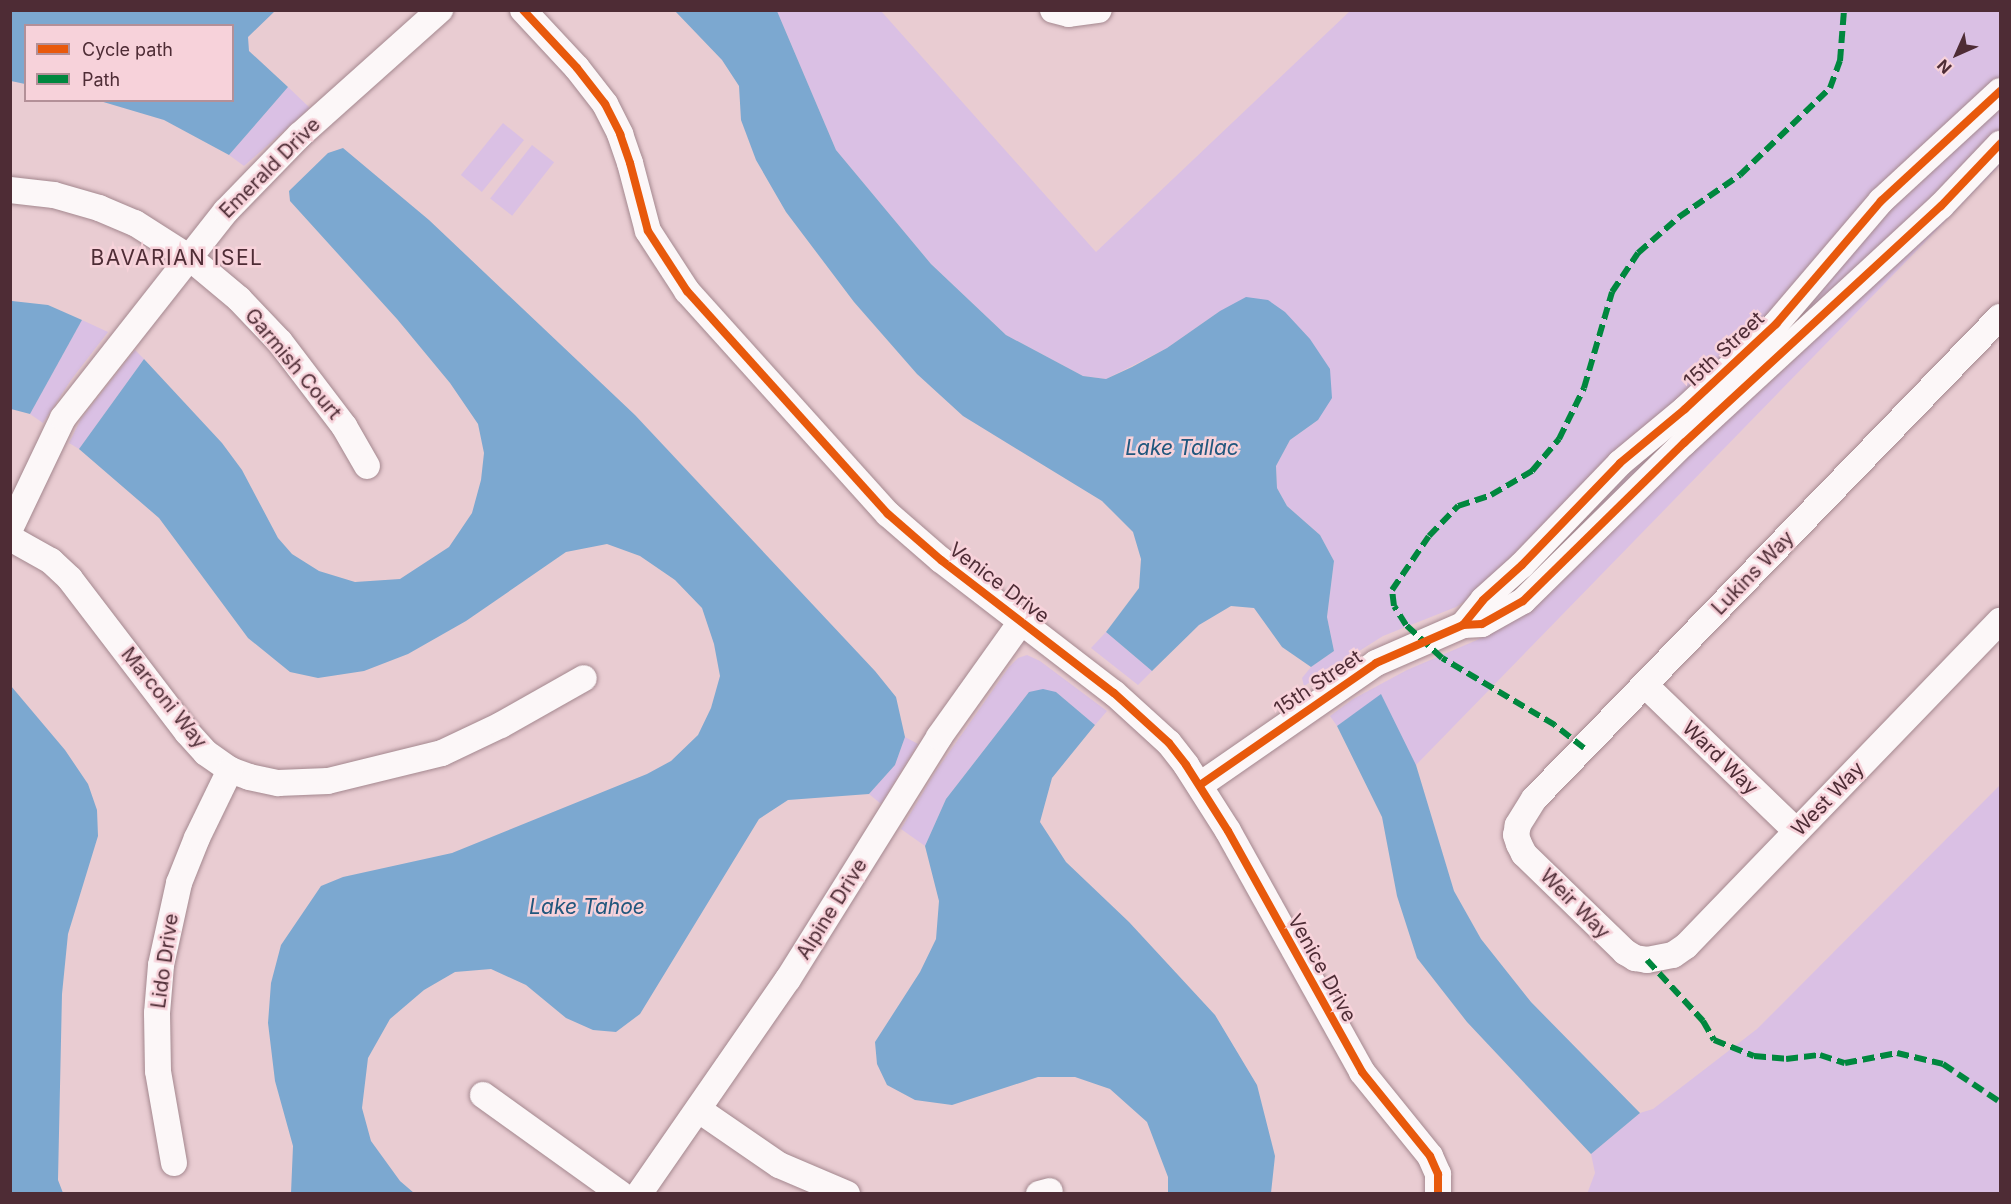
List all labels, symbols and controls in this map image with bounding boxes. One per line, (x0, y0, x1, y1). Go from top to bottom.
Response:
legend (24, 24, 234, 102)
north arrow (1927, 24, 1987, 84)
text: Cycle path (82, 39, 173, 60)
text: N (1933, 55, 1956, 78)
text: Path (82, 69, 120, 90)
street label: Emerald Drive (215, 113, 325, 223)
district label: BAVARIAN ISEL (91, 245, 263, 271)
street label: Garmish Court (240, 304, 346, 424)
street label: 15th Street (1679, 307, 1769, 393)
water label: Lake Tallac (1125, 435, 1239, 461)
street label: Lukins Way (1707, 526, 1799, 620)
street label: Venice Drive (944, 537, 1054, 629)
street label: Marconi Way (116, 643, 212, 753)
street label: 15th Street (1270, 645, 1366, 721)
street label: Ward Way (1677, 716, 1763, 800)
street label: West Way (1787, 757, 1869, 841)
street label: Alpine Drive (791, 854, 873, 964)
street label: Weir Way (1535, 864, 1615, 944)
water label: Lake Tahoe (529, 894, 645, 920)
street label: Venice Drive (1283, 910, 1361, 1026)
street label: Lido Drive (146, 912, 184, 1010)

